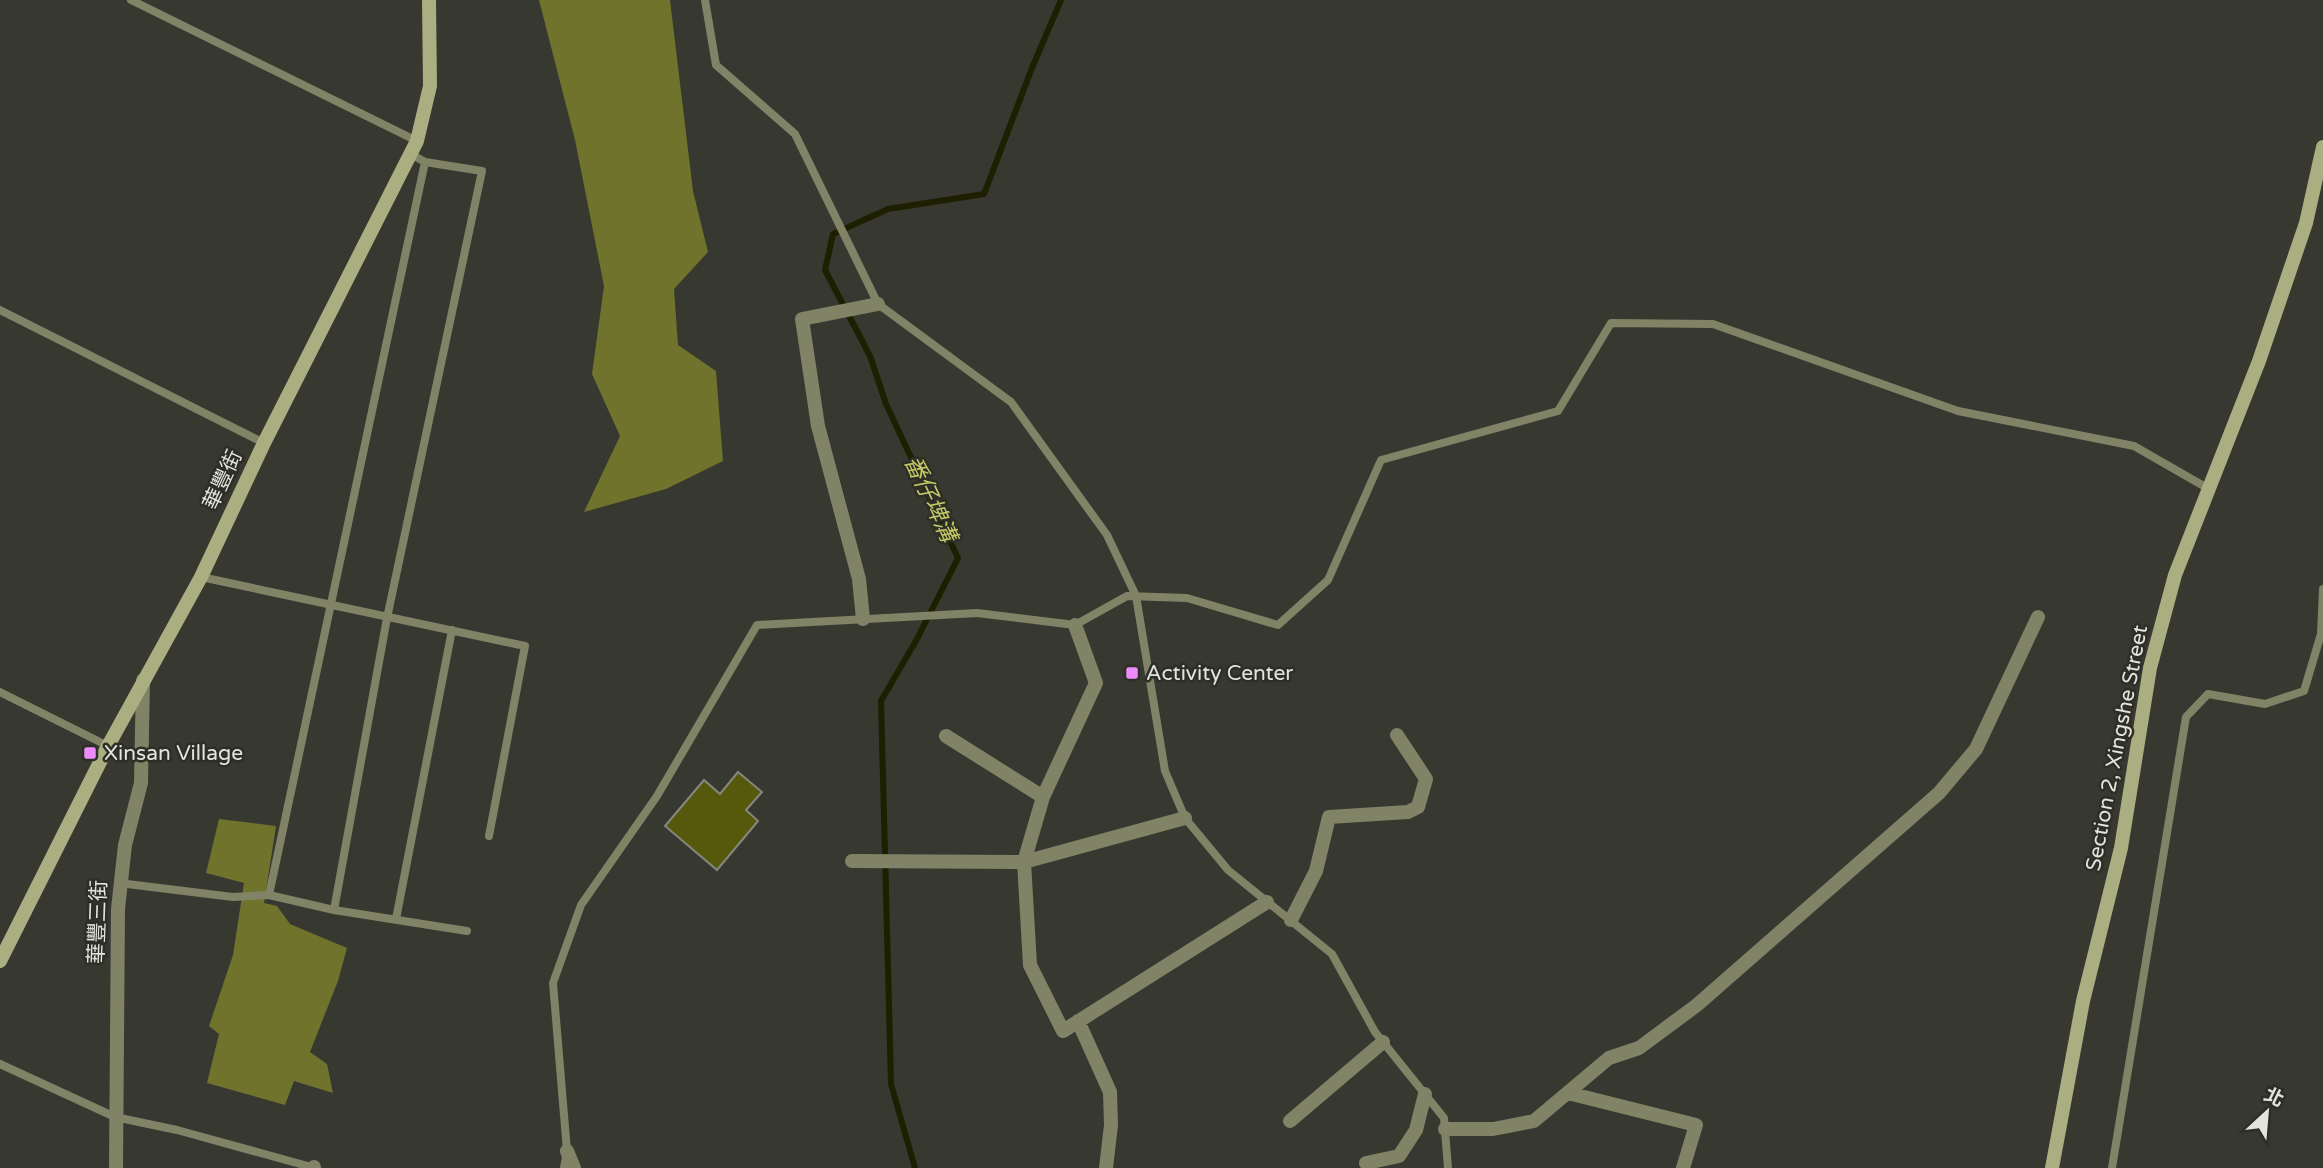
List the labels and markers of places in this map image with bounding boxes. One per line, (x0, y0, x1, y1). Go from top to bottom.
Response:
place label: Activity Center (1146, 661, 1293, 686)
marker: Activity Center (1124, 665, 1140, 681)
place label: Xinsan Village (104, 741, 243, 766)
marker: Xinsan Village (82, 745, 98, 761)

